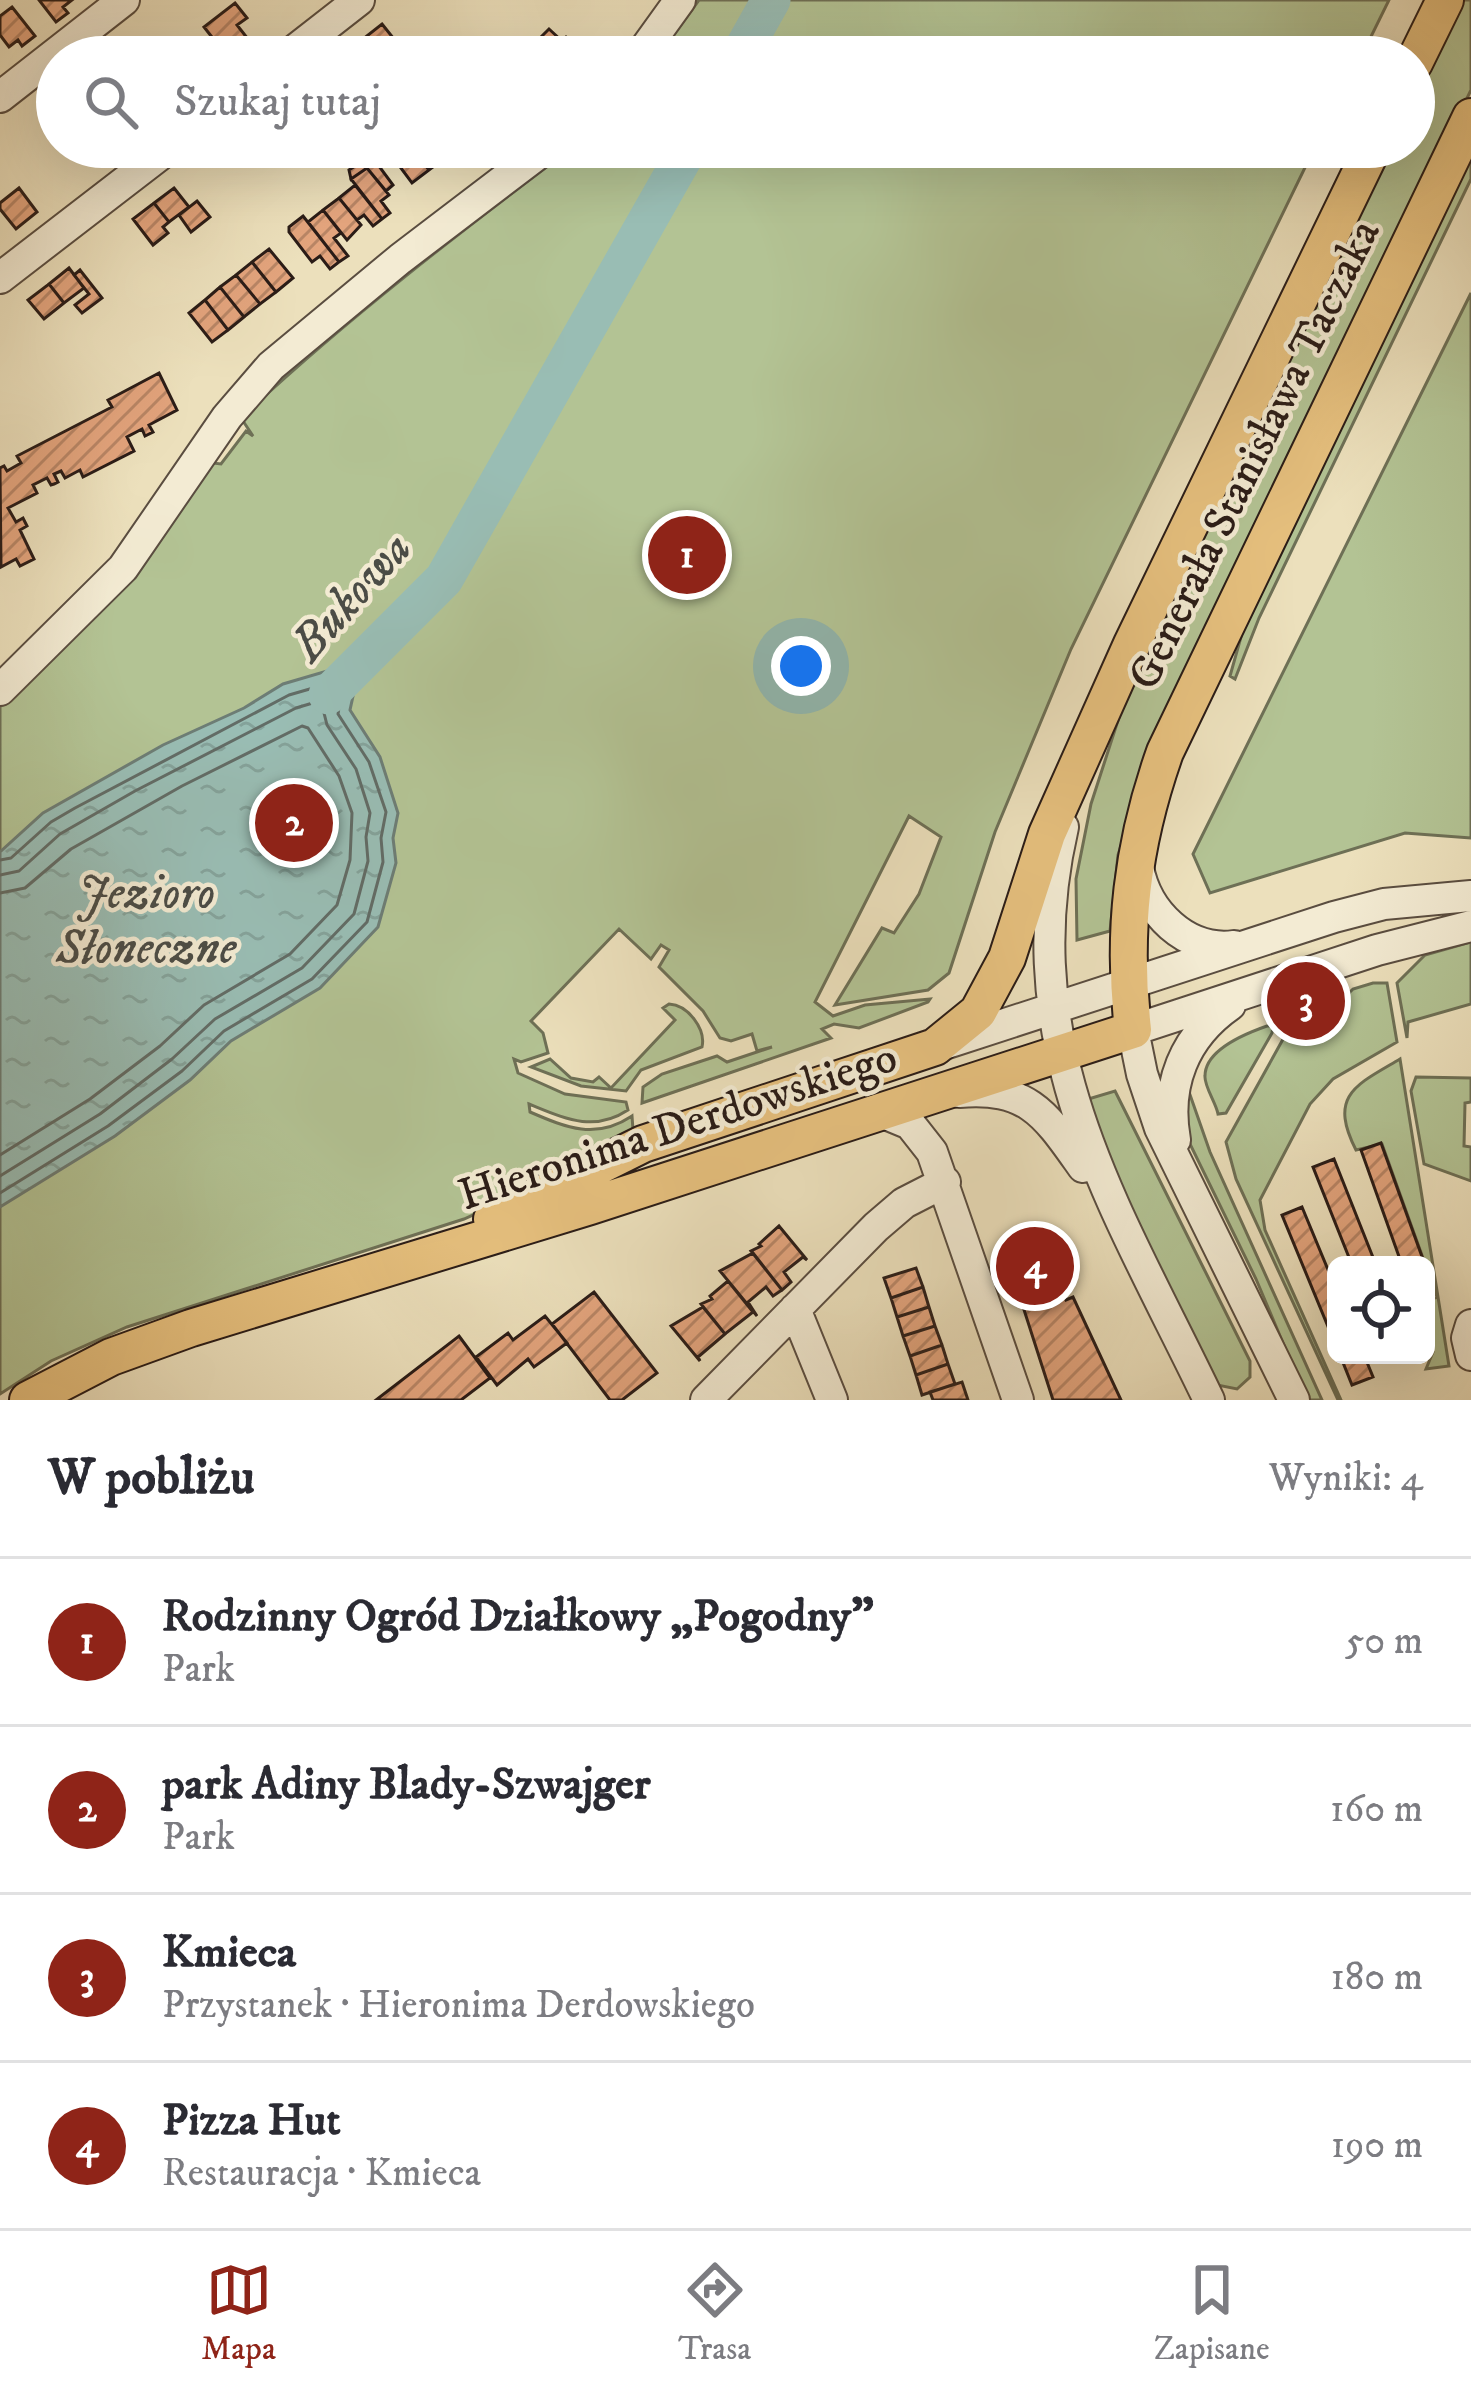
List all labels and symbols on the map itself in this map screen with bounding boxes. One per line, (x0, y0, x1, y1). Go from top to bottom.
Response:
street label: Generała Stanisława Taczaka (1117, 211, 1393, 699)
pin: 1 (648, 510, 726, 600)
water label: Bukowa (277, 520, 425, 675)
your location (771, 636, 831, 696)
pin: 2 (255, 778, 333, 868)
water label: Jezioro Słoneczne (55, 864, 238, 979)
pin: 3 (1267, 956, 1345, 1046)
street label: Hieronima Derdowskiego (452, 1030, 904, 1224)
pin: 4 (996, 1221, 1074, 1311)

